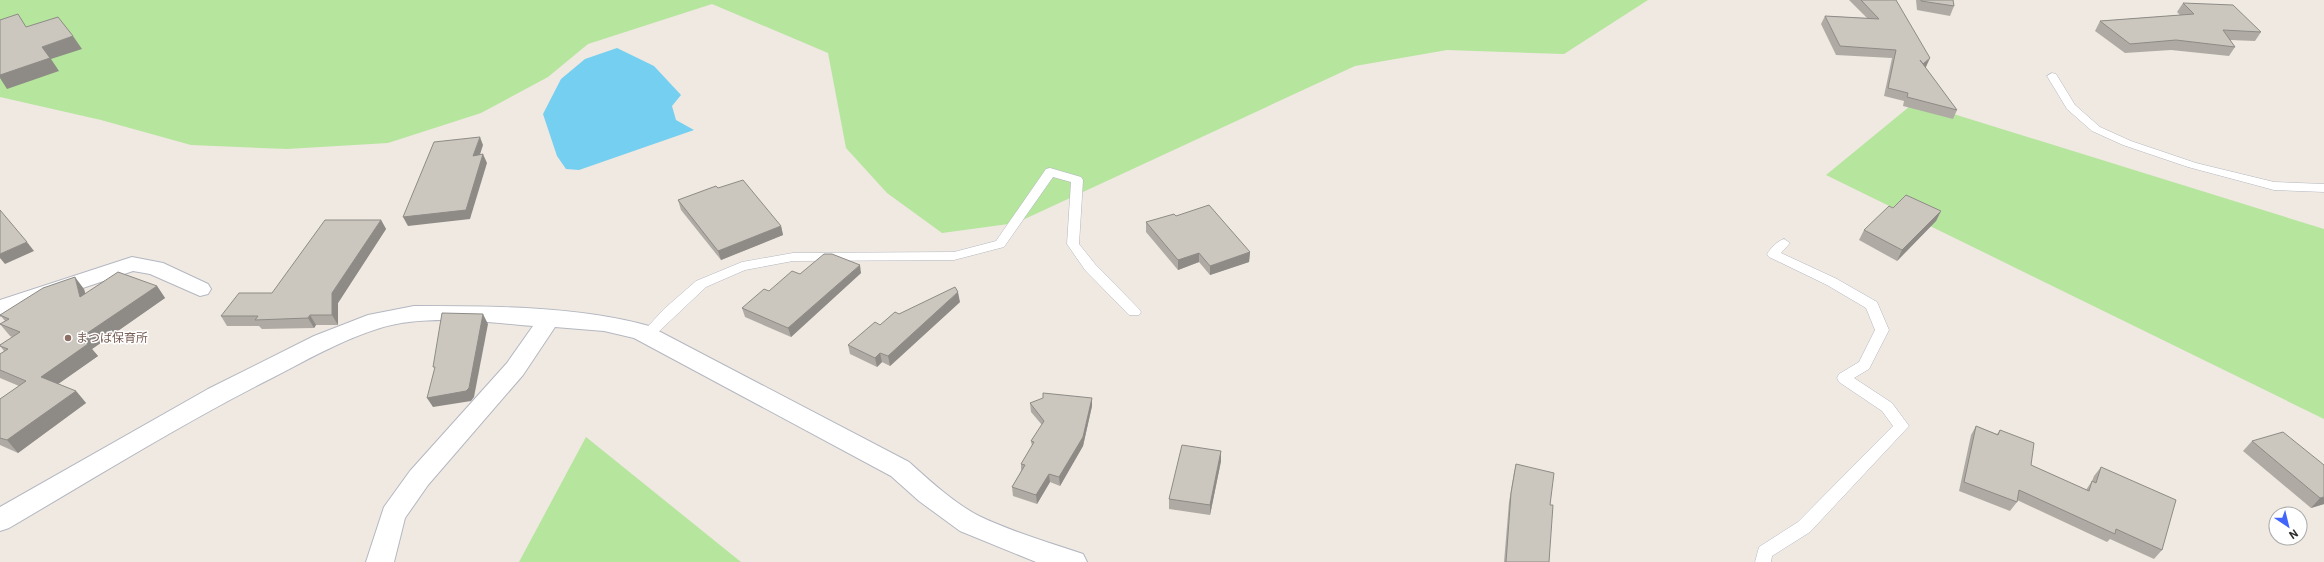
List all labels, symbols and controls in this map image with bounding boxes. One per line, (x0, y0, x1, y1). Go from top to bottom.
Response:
place label: まつば保育所 (76, 331, 148, 345)
marker: まつば保育所 (63, 333, 73, 343)
north arrow (2268, 506, 2308, 546)
text: N (2286, 526, 2300, 541)

